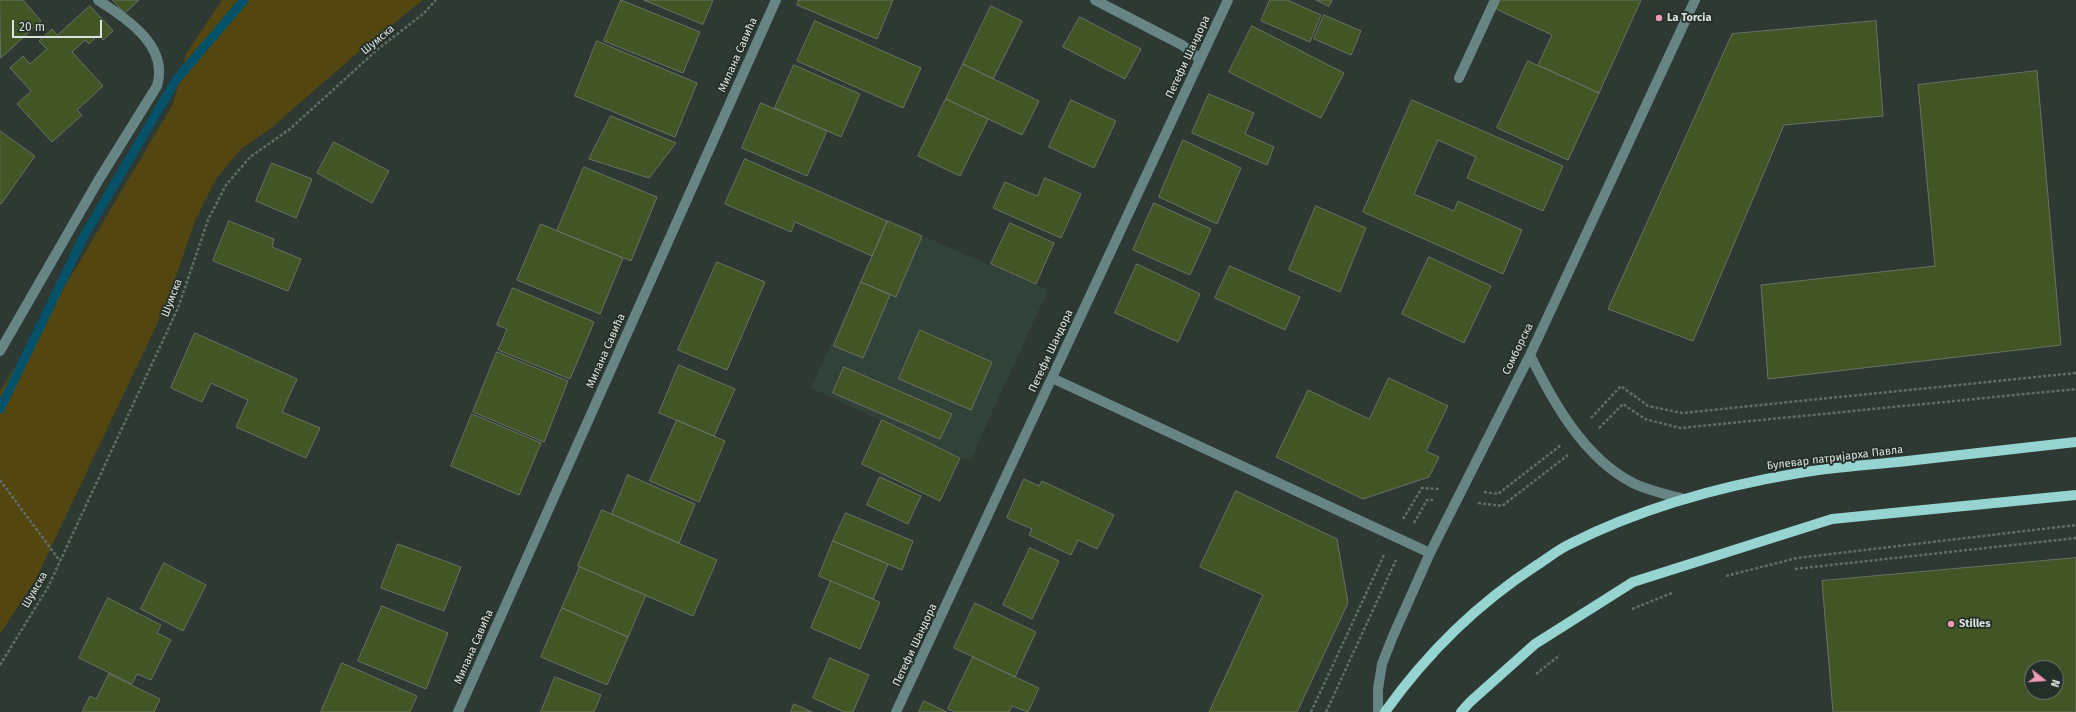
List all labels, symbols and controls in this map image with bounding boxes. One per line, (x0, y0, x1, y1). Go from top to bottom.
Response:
place label: La Torcia (1667, 11, 1711, 25)
scale bar (14, 12, 104, 38)
street label: Петефи Шандора (1163, 13, 1213, 101)
marker: La Torcia (1654, 13, 1664, 23)
street label: Милана Савића (716, 16, 760, 94)
text: 20 m (19, 20, 45, 34)
street label: Шумска (359, 22, 397, 58)
street label: Шумска (159, 277, 185, 319)
street label: Петефи Шандора (1026, 307, 1076, 395)
street label: Милана Савића (584, 312, 628, 390)
street label: Сомборска (1500, 321, 1536, 377)
street label: Булевар патријарха Павла (1766, 443, 1904, 473)
street label: Шумска (19, 570, 51, 610)
street label: Петефи Шандора (890, 601, 940, 689)
street label: Милана Савића (452, 608, 496, 686)
place label: Stilles (1959, 617, 1991, 631)
marker: Stilles (1946, 619, 1956, 629)
north arrow (2024, 660, 2064, 700)
text: N (2048, 678, 2062, 689)

